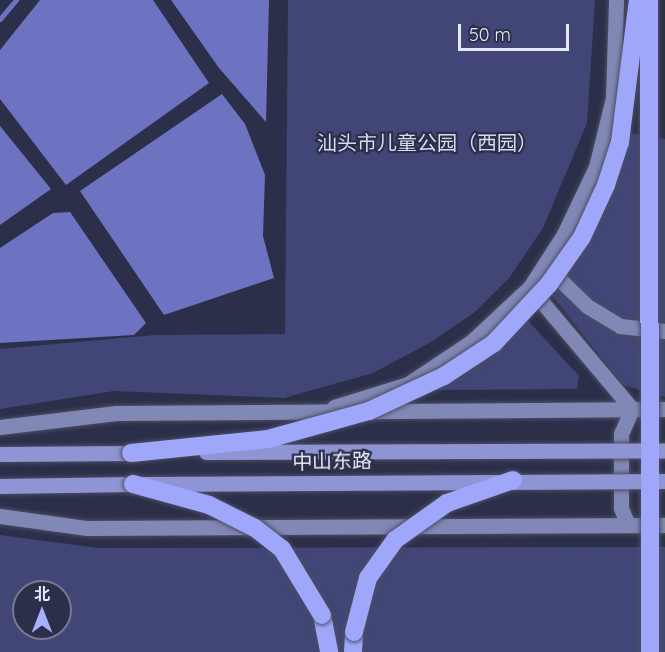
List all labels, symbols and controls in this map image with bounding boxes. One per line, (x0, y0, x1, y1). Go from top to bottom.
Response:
scale bar (461, 12, 572, 50)
text: 50 m (469, 23, 511, 46)
park label: 汕头市儿童公园（西园） (317, 130, 537, 154)
street label: 中山东路 (292, 448, 372, 474)
north arrow (12, 580, 72, 640)
text: 北 (34, 584, 50, 604)

